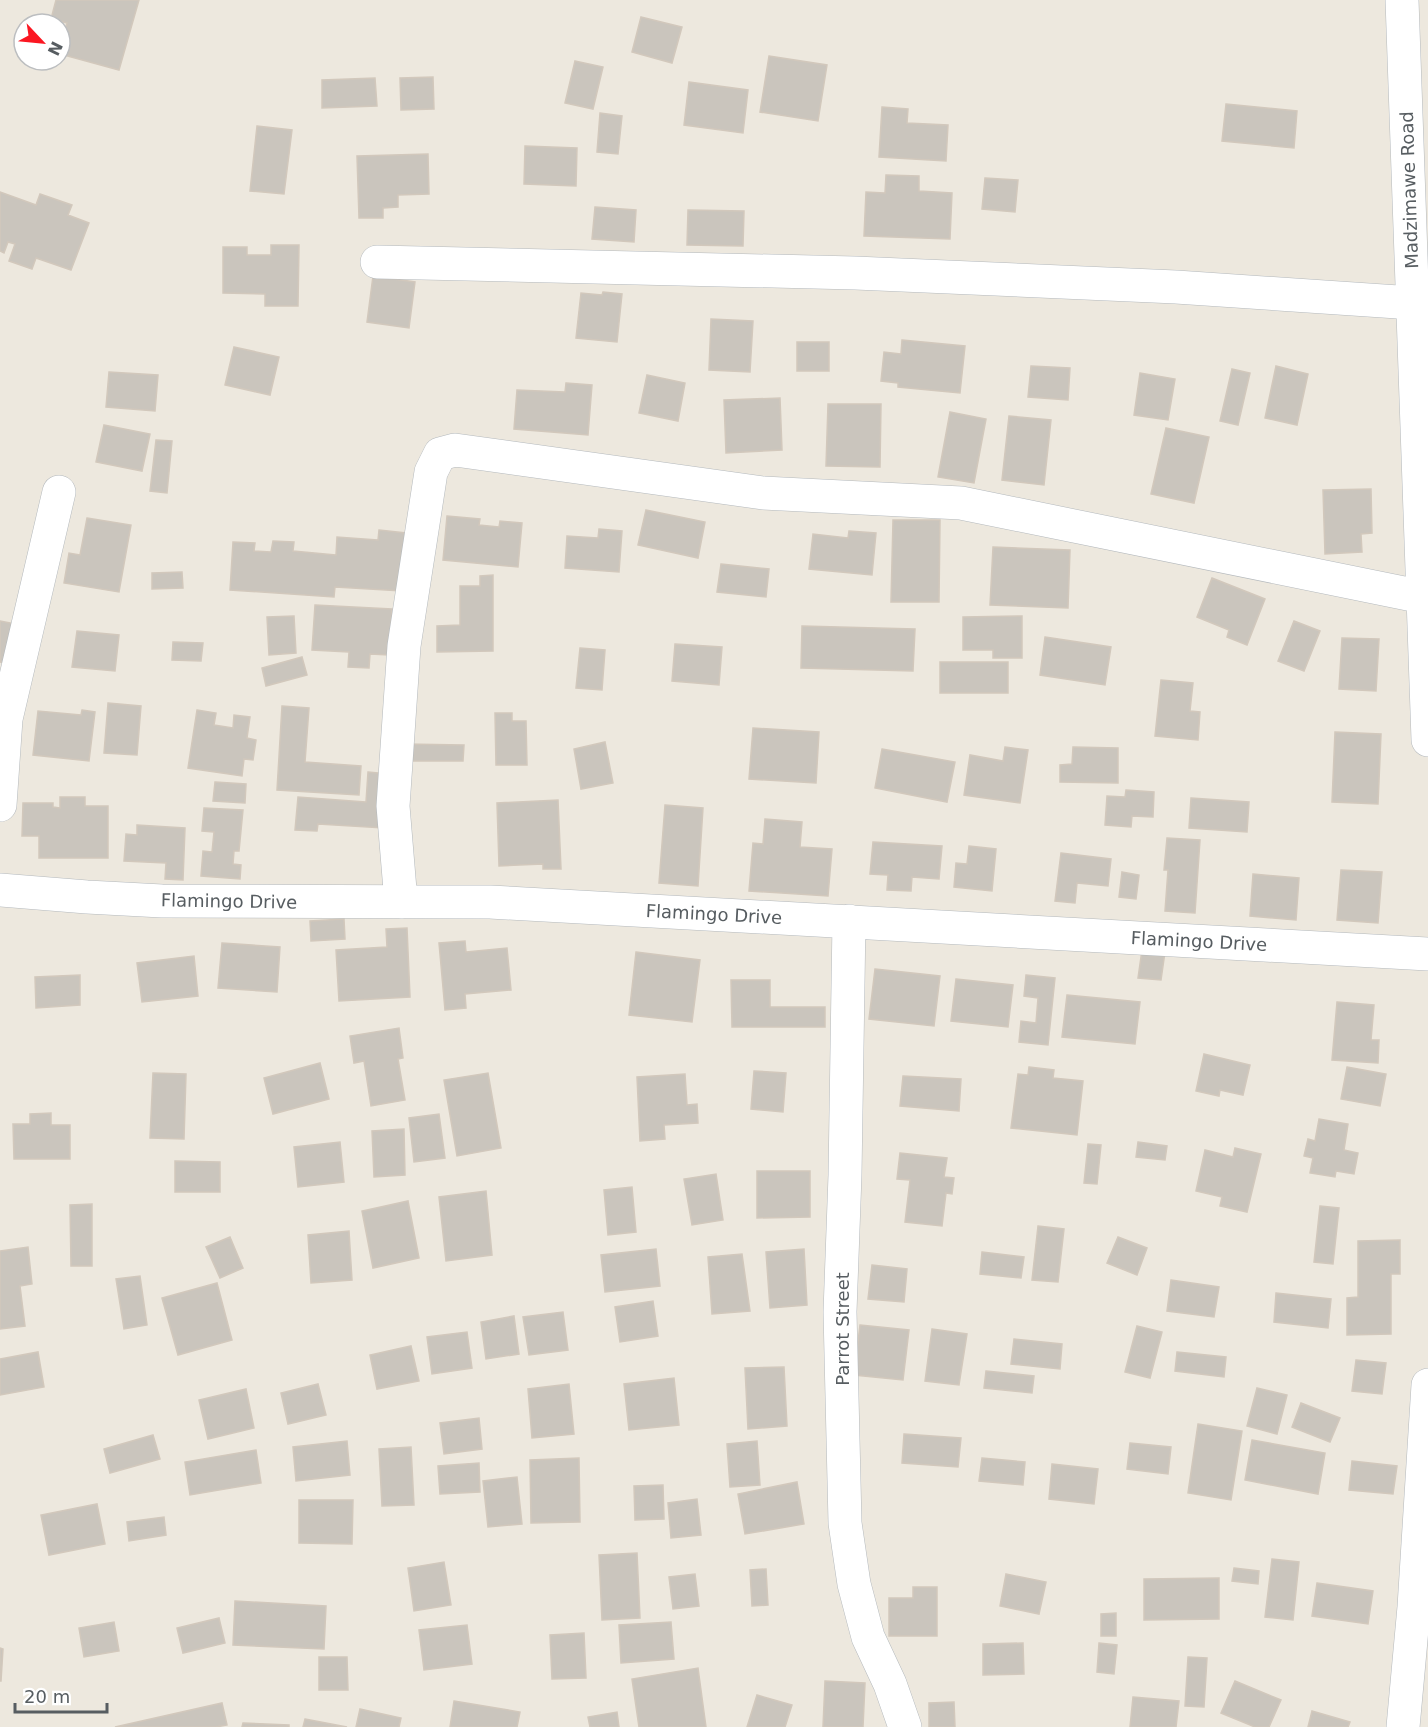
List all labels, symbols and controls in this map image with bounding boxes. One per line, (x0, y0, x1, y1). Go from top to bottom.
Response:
north arrow (12, 12, 72, 72)
text: N (44, 38, 67, 59)
street label: Madzimawe Road (1396, 111, 1422, 269)
street label: Flamingo Drive (161, 889, 297, 913)
street label: Flamingo Drive (645, 900, 783, 928)
street label: Flamingo Drive (1130, 927, 1268, 955)
street label: Parrot Street (832, 1272, 853, 1386)
scale bar (15, 1676, 106, 1714)
text: 20 m (24, 1686, 70, 1707)

